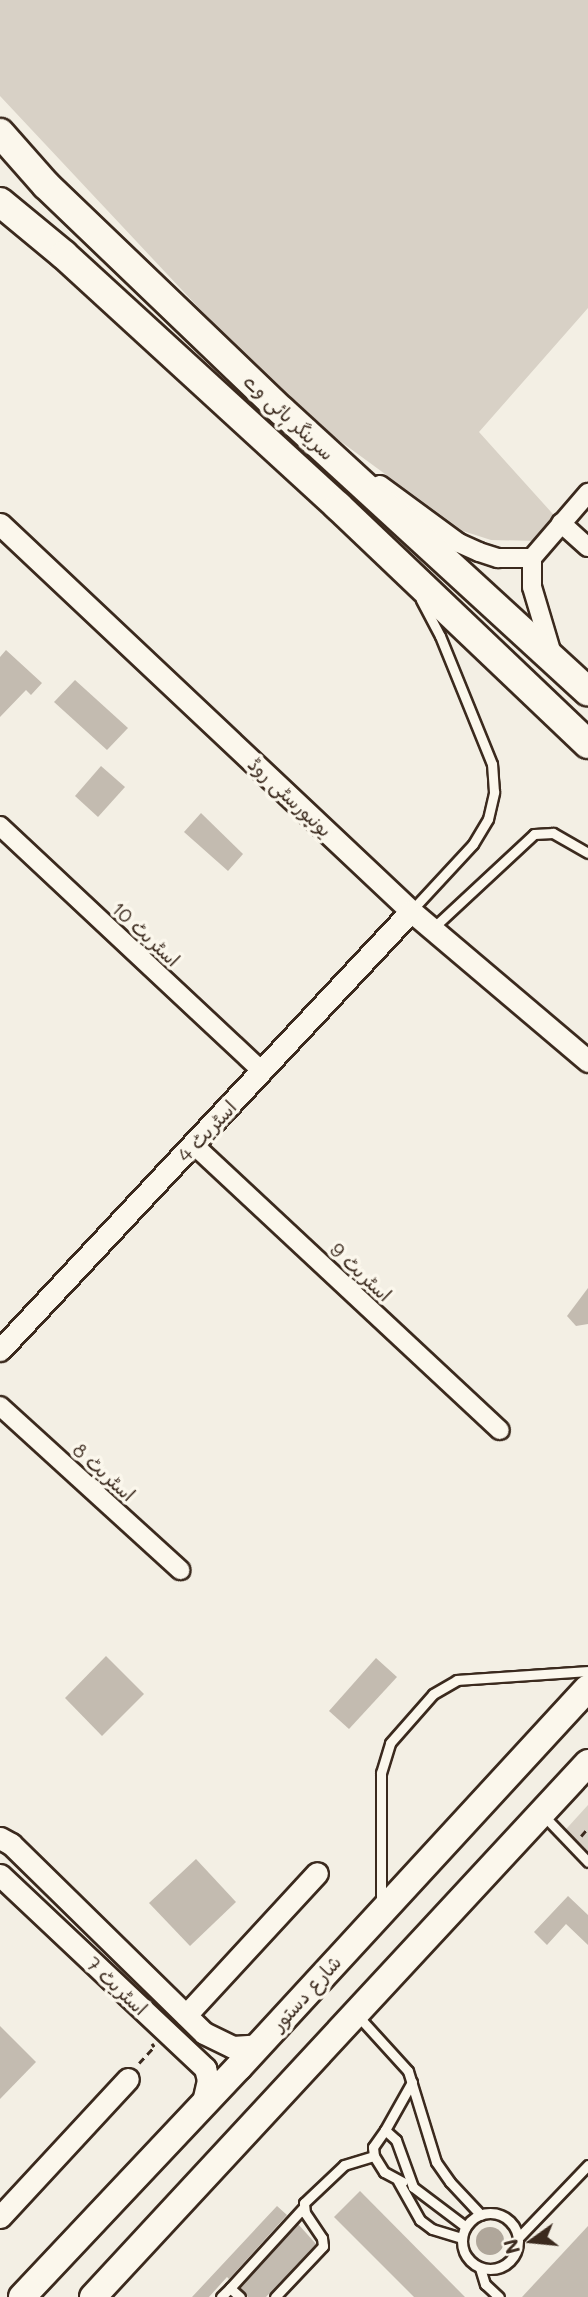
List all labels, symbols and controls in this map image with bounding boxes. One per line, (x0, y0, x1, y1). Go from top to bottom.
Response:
street label: سرینگر ہائی وے (239, 369, 339, 465)
street label: یونیورسٹی روڈ (243, 753, 337, 841)
street label: اسٹریٹ 10 (107, 897, 185, 971)
street label: اسٹریٹ 4 (173, 1096, 241, 1166)
street label: اسٹریٹ 9 (326, 1238, 396, 1306)
street label: اسٹریٹ 8 (68, 1438, 140, 1506)
street label: شارع دستور (266, 1951, 346, 2035)
street label: اسٹریٹ 7 (82, 1952, 152, 2020)
north arrow (497, 2206, 567, 2276)
text: N (497, 2236, 525, 2257)

